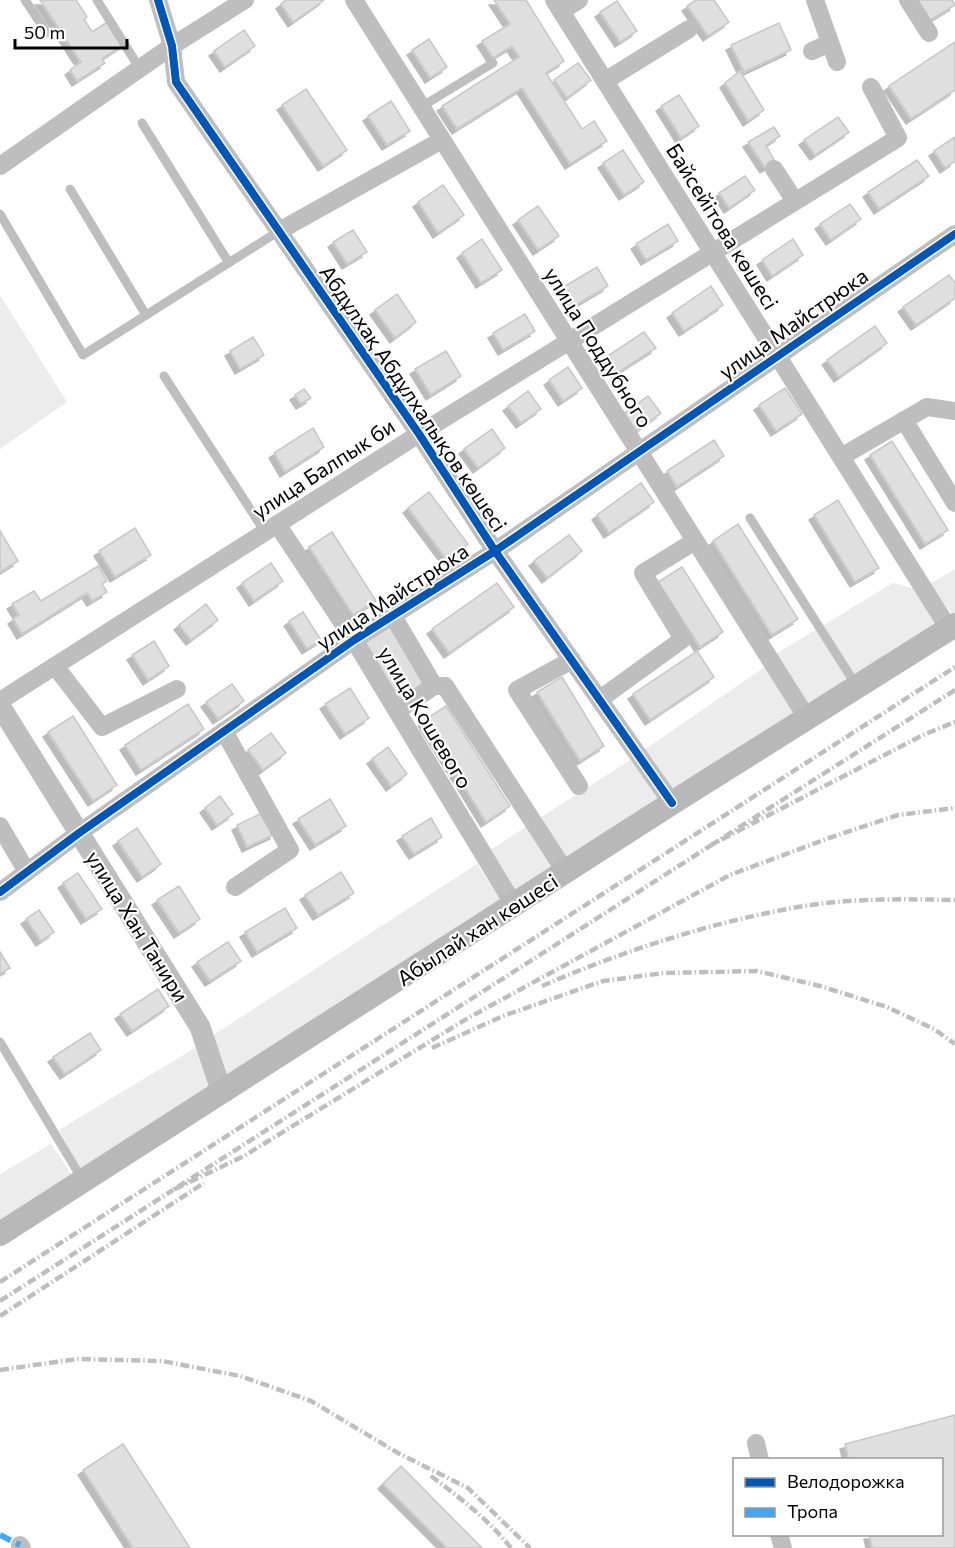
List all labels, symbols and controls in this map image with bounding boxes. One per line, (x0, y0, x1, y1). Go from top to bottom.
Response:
scale bar (15, 12, 128, 50)
text: 50 m (24, 21, 65, 43)
street label: Байсейітова көшесі (662, 138, 784, 314)
street label: Абдұлхақ Абдұлхалықов көшесі (315, 260, 513, 536)
street label: улица Поддубного (540, 262, 658, 432)
street label: улица Майстрюка (714, 262, 872, 384)
street label: улица Балпык би (247, 413, 399, 523)
street label: улица Майстрюка (311, 538, 473, 654)
street label: улица Кошевого (374, 641, 478, 793)
street label: улица Хан Танири (81, 846, 195, 1006)
street label: Абылай хан көшесі (392, 868, 562, 990)
legend (733, 1458, 943, 1536)
text: Велодорожка (787, 1470, 905, 1492)
text: Тропа (787, 1500, 838, 1522)

